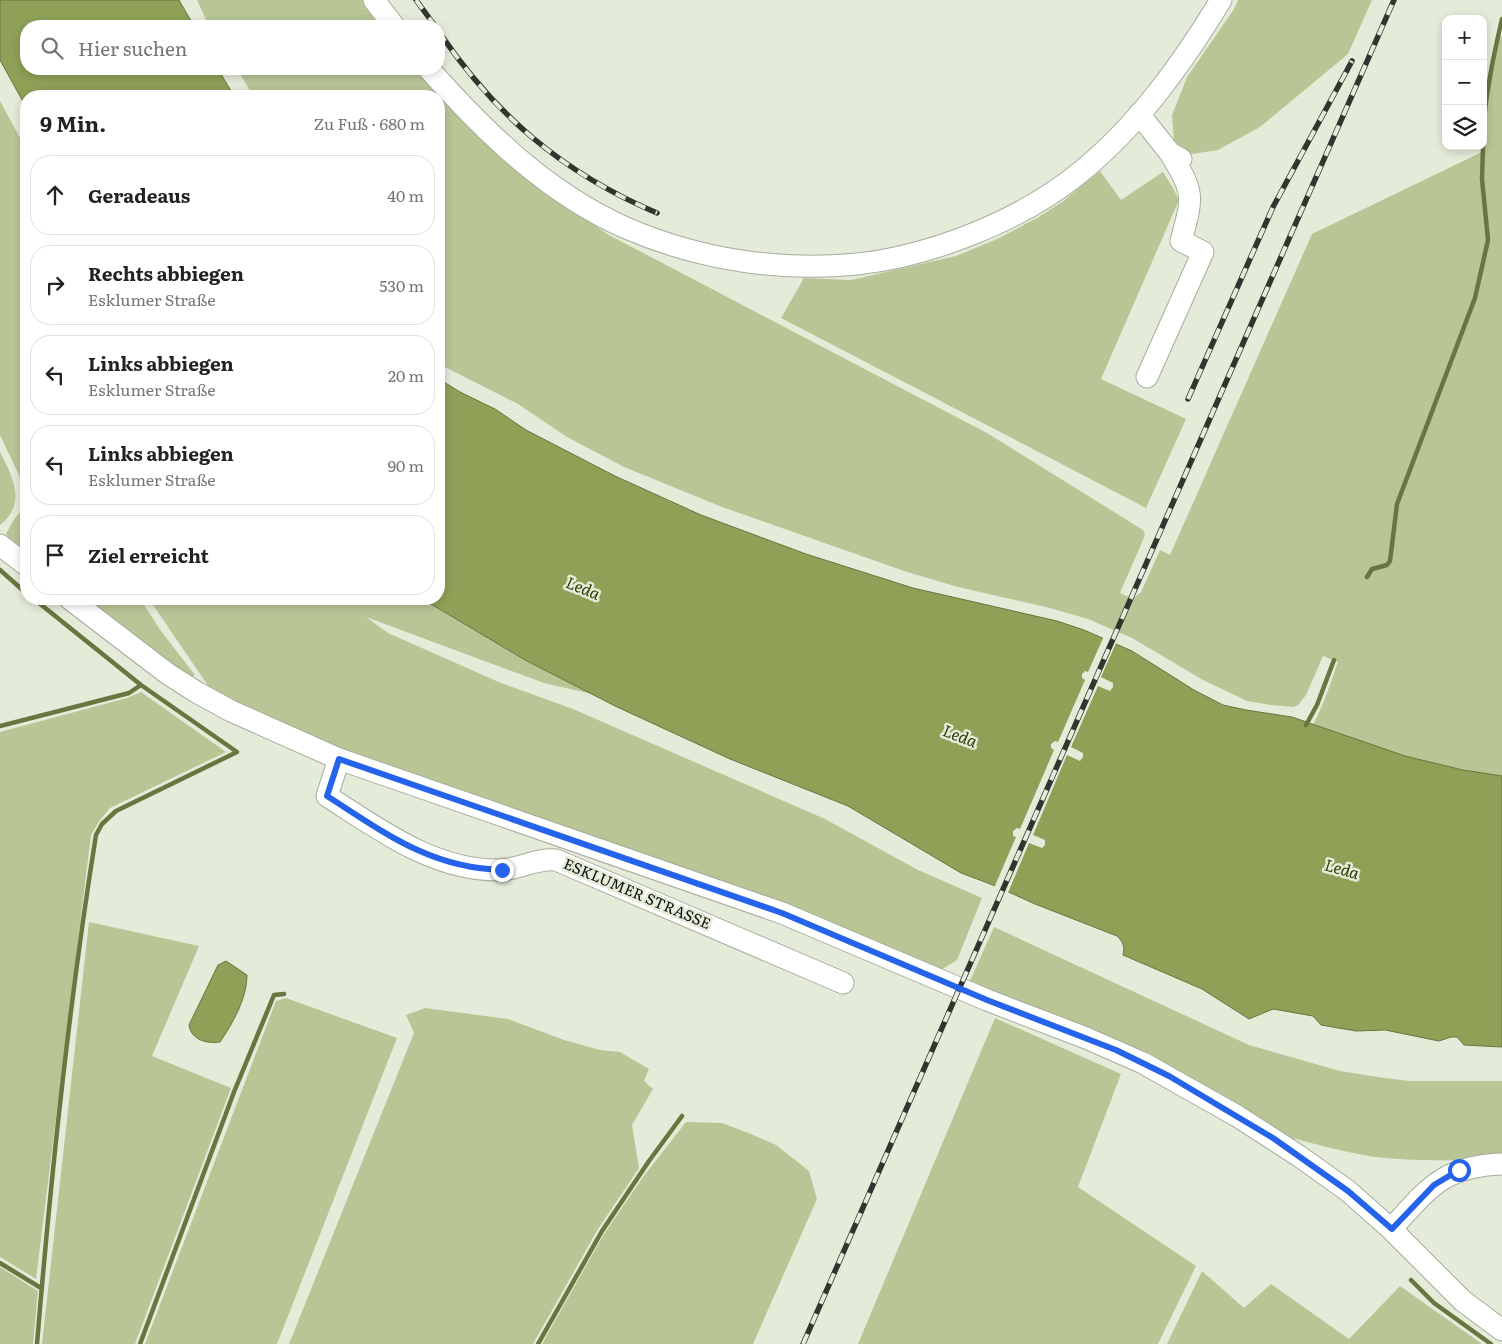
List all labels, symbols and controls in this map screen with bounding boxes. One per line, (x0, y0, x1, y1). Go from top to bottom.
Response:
map controls (1442, 15, 1487, 150)
button: + (1442, 15, 1487, 60)
search box (20, 20, 445, 75)
icon: search (38, 34, 66, 62)
text: Hier suchen (78, 34, 187, 62)
button: − (1442, 60, 1487, 105)
button: layers (1442, 105, 1487, 150)
text: 9 Min. (40, 107, 106, 138)
text: Zu Fuß · 680 m (314, 111, 425, 135)
icon: ahead (41, 181, 69, 209)
text: Geradeaus (88, 181, 190, 209)
text: 40 m (387, 183, 424, 207)
text: Rechts abbiegen (88, 259, 244, 287)
icon: right (41, 271, 69, 299)
text: 530 m (379, 273, 424, 297)
text: Esklumer Straße (88, 287, 216, 311)
text: Links abbiegen (88, 349, 234, 377)
icon: left (41, 361, 69, 389)
text: 20 m (388, 363, 424, 387)
text: Esklumer Straße (88, 377, 216, 401)
text: Links abbiegen (88, 439, 234, 467)
icon: left (41, 451, 69, 479)
text: 90 m (388, 453, 424, 477)
text: Esklumer Straße (88, 467, 216, 491)
icon: arrive (41, 541, 69, 569)
text: Ziel erreicht (88, 541, 209, 569)
water label: Leda (563, 569, 605, 605)
water label: Leda (940, 718, 982, 753)
street label: ESKLUMER STRASSE (560, 851, 715, 934)
water label: Leda (1322, 852, 1363, 885)
route end (491, 859, 514, 882)
route start (1448, 1159, 1471, 1182)

